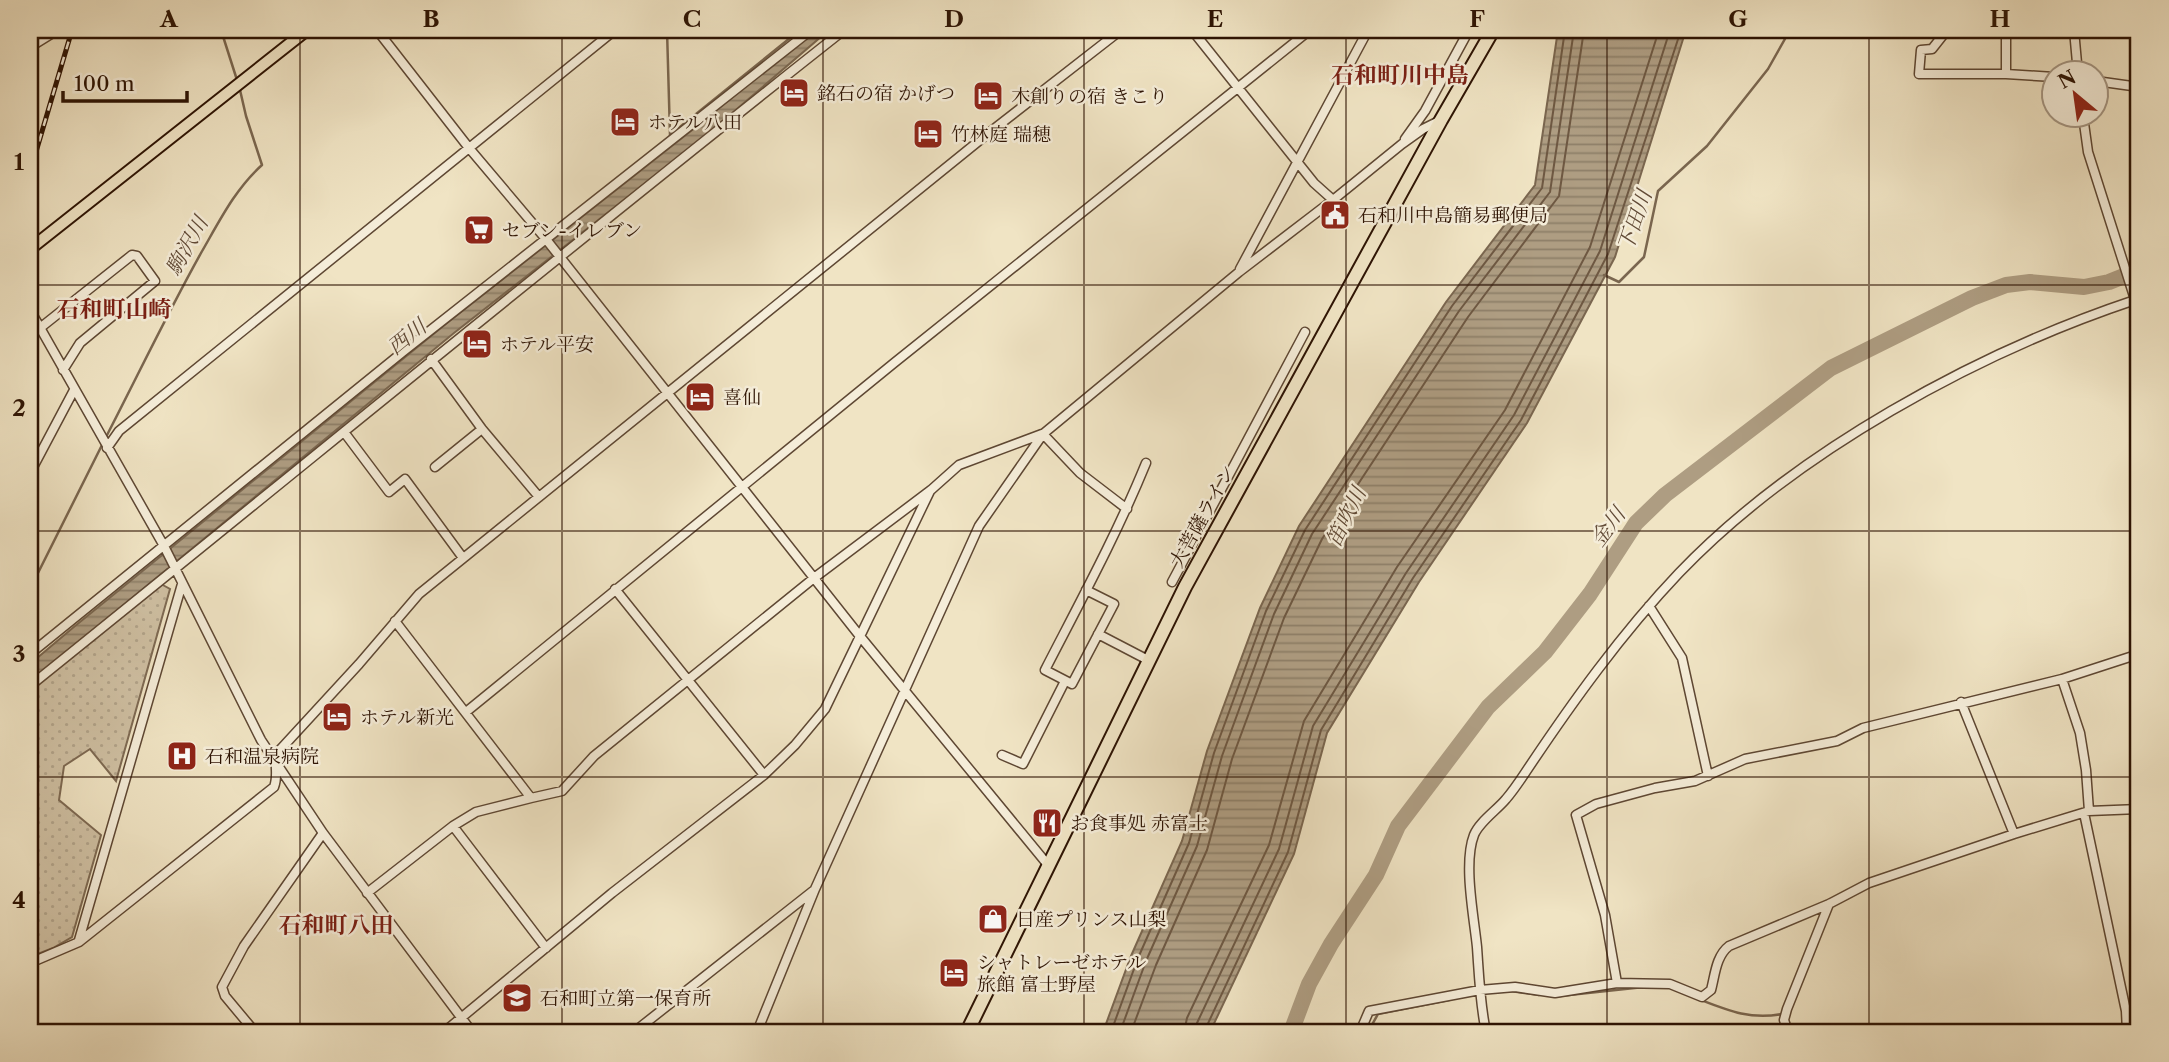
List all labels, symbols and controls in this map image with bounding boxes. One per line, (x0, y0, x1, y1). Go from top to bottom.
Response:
text: A (159, 5, 179, 33)
text: B (422, 5, 440, 33)
text: C (683, 5, 701, 33)
text: D (944, 5, 964, 33)
text: E (1207, 5, 1223, 33)
text: F (1469, 5, 1485, 33)
text: G (1728, 5, 1748, 33)
text: H (1990, 5, 2011, 33)
scale bar (63, 60, 187, 104)
north arrow (2039, 60, 2110, 130)
district label: 石和町川中島 (1331, 61, 1469, 89)
text: N (2054, 66, 2080, 94)
text: 100 m (74, 71, 135, 96)
hotel icon: 銘石の宿 かげつ (777, 76, 811, 110)
hotel icon: 木創りの宿 きこり (971, 79, 1005, 113)
place label: 銘石の宿 かげつ (817, 82, 955, 105)
place label: 木創りの宿 きこり (1011, 85, 1168, 108)
hotel icon: ホテル八田 (608, 105, 642, 139)
place label: ホテル八田 (648, 111, 742, 134)
hotel icon: 竹林庭 瑞穂 (911, 117, 945, 151)
place label: 竹林庭 瑞穂 (951, 123, 1051, 146)
text: 1 (14, 148, 25, 176)
water label: 下田川 (1612, 185, 1657, 255)
public building icon: 石和川中島簡易郵便局 (1318, 198, 1352, 232)
place label: 石和川中島簡易郵便局 (1358, 204, 1548, 227)
water label: 駒沢川 (160, 210, 214, 279)
supermarket icon: セブン-イレブン (462, 213, 496, 247)
place label: セブン-イレブン (502, 219, 642, 242)
district label: 石和町山崎 (57, 295, 172, 323)
water label: 西川 (382, 312, 432, 360)
hotel icon: ホテル平安 (460, 327, 494, 361)
place label: ホテル平安 (500, 333, 594, 356)
hotel icon: 喜仙 (683, 380, 717, 414)
place label: 喜仙 (723, 386, 761, 409)
text: 2 (12, 394, 26, 422)
street label: 大菩薩ライン (1165, 461, 1240, 571)
water label: 笛吹川 (1321, 481, 1371, 551)
water label: 金川 (1585, 501, 1631, 551)
text: 3 (13, 640, 26, 668)
hotel icon: ホテル新光 (320, 700, 354, 734)
place label: ホテル新光 (360, 706, 454, 729)
hospital icon: 石和温泉病院 (165, 739, 199, 773)
place label: 石和温泉病院 (205, 745, 319, 768)
restaurant icon: お食事処 赤富士 (1030, 806, 1064, 840)
place label: お食事処 赤富士 (1070, 812, 1208, 835)
text: 4 (12, 886, 26, 914)
shop icon: 日産プリンス山梨 (976, 902, 1010, 936)
place label: 日産プリンス山梨 (1016, 908, 1167, 931)
district label: 石和町八田 (279, 911, 394, 939)
place label: シャトレーゼホテル 旅館 富士野屋 (977, 951, 1146, 996)
hotel icon: シャトレーゼホテル 旅館 富士野屋 (937, 956, 971, 990)
school or university icon: 石和町立第一保育所 (500, 981, 534, 1015)
place label: 石和町立第一保育所 (540, 987, 711, 1010)

